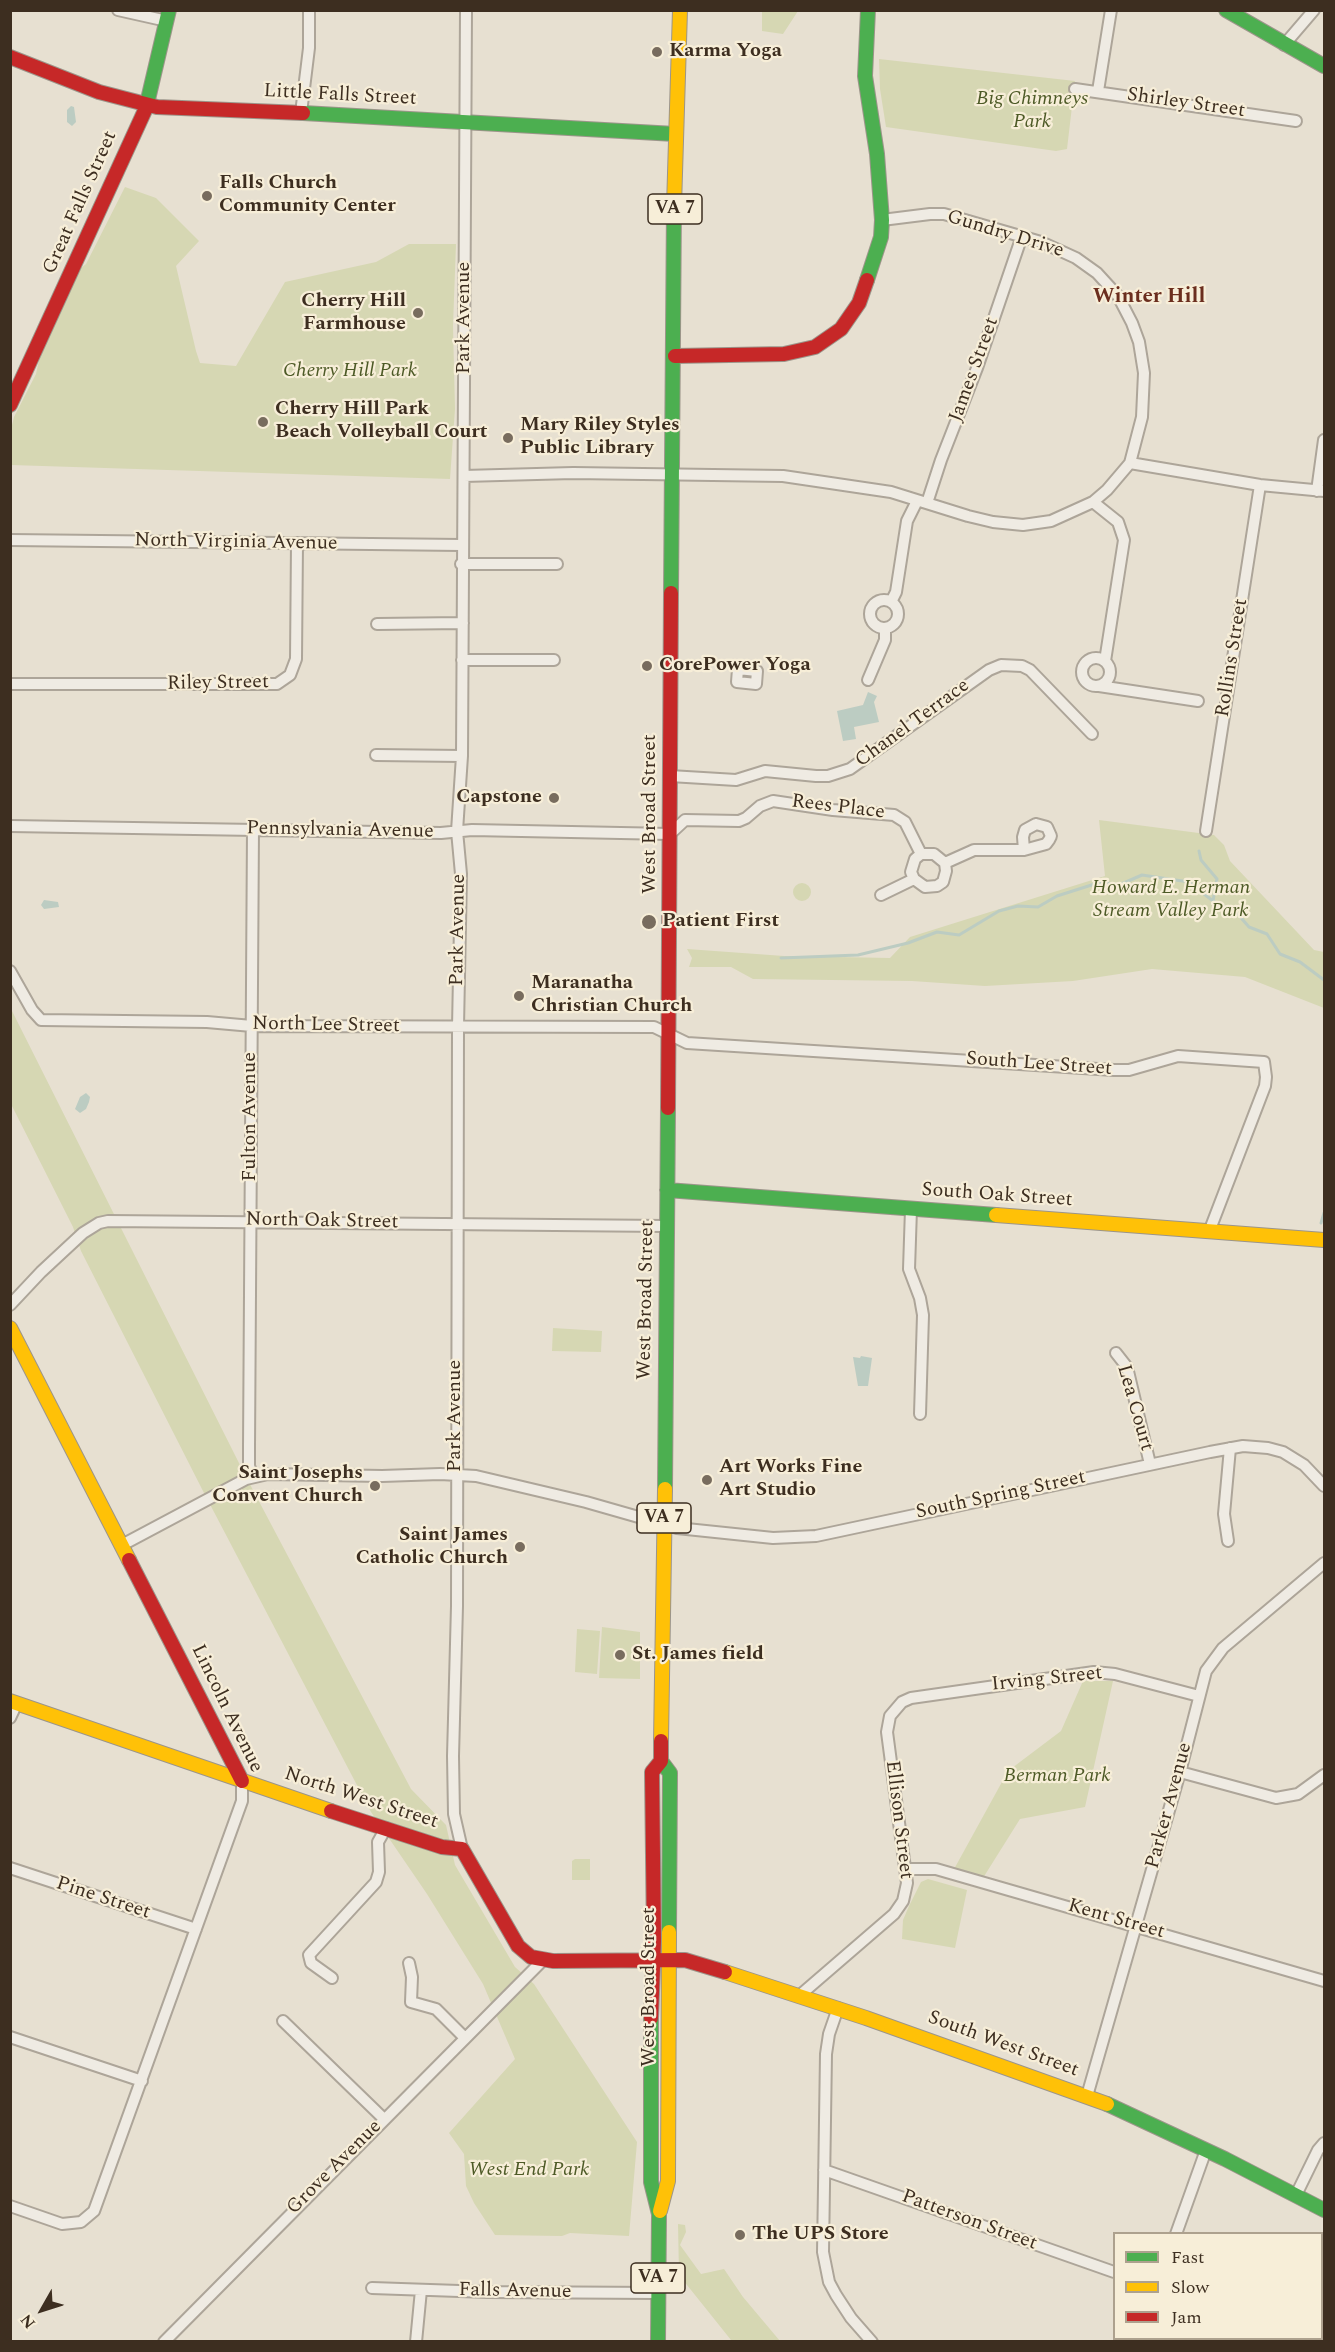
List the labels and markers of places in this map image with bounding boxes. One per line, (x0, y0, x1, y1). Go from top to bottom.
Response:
place label: Karma Yoga (669, 40, 782, 64)
marker: Karma Yoga (650, 45, 664, 59)
place label: Falls Church Community Center (219, 172, 396, 219)
marker: Falls Church Community Center (200, 189, 214, 203)
place label: Cherry Hill Farmhouse (301, 290, 406, 337)
marker: Cherry Hill Farmhouse (411, 306, 425, 320)
place label: Cherry Hill Park Beach Volleyball Court (275, 398, 487, 445)
place label: Mary Riley Styles Public Library (520, 414, 680, 461)
marker: Cherry Hill Park Beach Volleyball Court (256, 415, 270, 429)
marker: Mary Riley Styles Public Library (501, 431, 515, 445)
place label: CorePower Yoga (659, 654, 811, 678)
marker: CorePower Yoga (640, 659, 654, 673)
place label: Capstone (456, 786, 542, 810)
marker: Capstone (547, 791, 561, 805)
place label: Patient First (662, 910, 779, 934)
marker: Patient First (640, 913, 658, 931)
place label: Maranatha Christian Church (531, 972, 692, 1019)
marker: Maranatha Christian Church (512, 989, 526, 1003)
place label: Art Works Fine Art Studio (719, 1456, 862, 1503)
place label: Saint Josephs Convent Church (212, 1462, 363, 1509)
marker: Art Works Fine Art Studio (700, 1473, 714, 1487)
marker: Saint Josephs Convent Church (368, 1479, 382, 1493)
place label: Saint James Catholic Church (356, 1524, 508, 1571)
marker: Saint James Catholic Church (513, 1540, 527, 1554)
place label: St. James field (632, 1643, 764, 1667)
marker: St. James field (613, 1648, 627, 1662)
place label: The UPS Store (752, 2223, 889, 2247)
marker: The UPS Store (733, 2228, 747, 2242)

